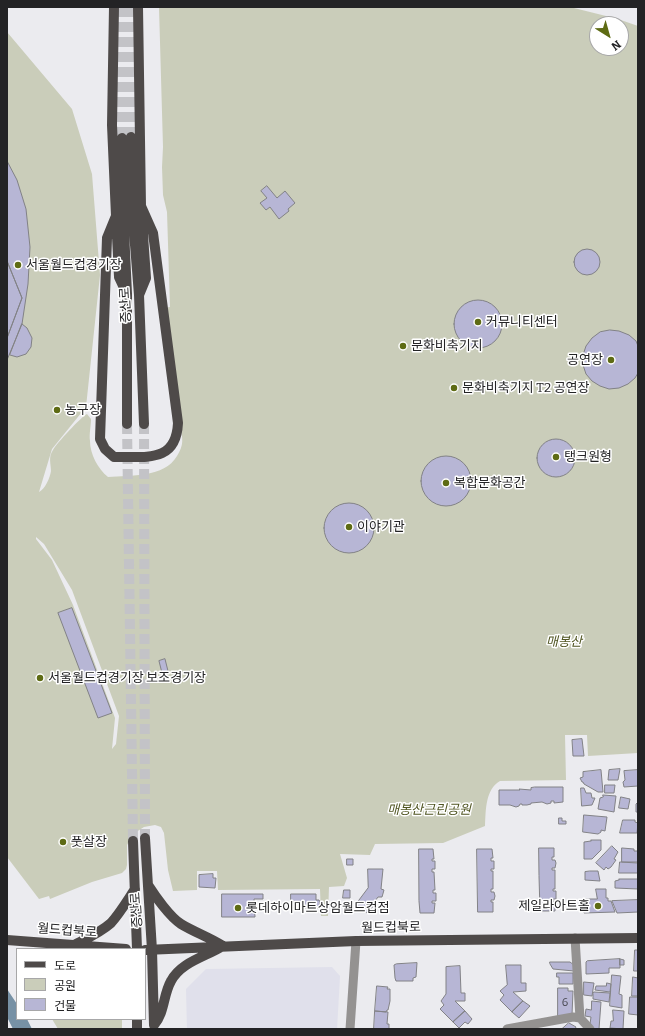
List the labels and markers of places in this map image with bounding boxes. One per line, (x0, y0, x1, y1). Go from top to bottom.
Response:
place label: 서울월드컵경기장 (26, 257, 122, 273)
marker: 서울월드컵경기장 (13, 260, 23, 270)
place label: 커뮤니티센터 (486, 314, 558, 330)
marker: 커뮤니티센터 (473, 317, 483, 327)
place label: 문화비축기지 (411, 338, 483, 354)
marker: 문화비축기지 (398, 341, 408, 351)
place label: 공연장 (567, 352, 603, 368)
marker: 공연장 (606, 355, 616, 365)
place label: 문화비축기지 T2 공연장 (462, 380, 590, 396)
marker: 문화비축기지 T2 공연장 (449, 383, 459, 393)
place label: 농구장 (65, 402, 101, 418)
marker: 농구장 (52, 405, 62, 415)
place label: 탱크원형 (564, 449, 612, 465)
marker: 탱크원형 (551, 452, 561, 462)
place label: 복합문화공간 (454, 475, 526, 491)
marker: 복합문화공간 (441, 478, 451, 488)
place label: 이야기관 (357, 519, 405, 535)
marker: 이야기관 (344, 522, 354, 532)
place label: 서울월드컵경기장 보조경기장 (48, 670, 206, 686)
marker: 서울월드컵경기장 보조경기장 (35, 673, 45, 683)
place label: 풋살장 (71, 834, 107, 850)
marker: 풋살장 (58, 837, 68, 847)
place label: 제일라아트홀 (518, 898, 590, 914)
place label: 롯데하이마트상암월드컵점 (246, 900, 390, 916)
marker: 제일라아트홀 (593, 901, 603, 911)
marker: 롯데하이마트상암월드컵점 (233, 903, 243, 913)

